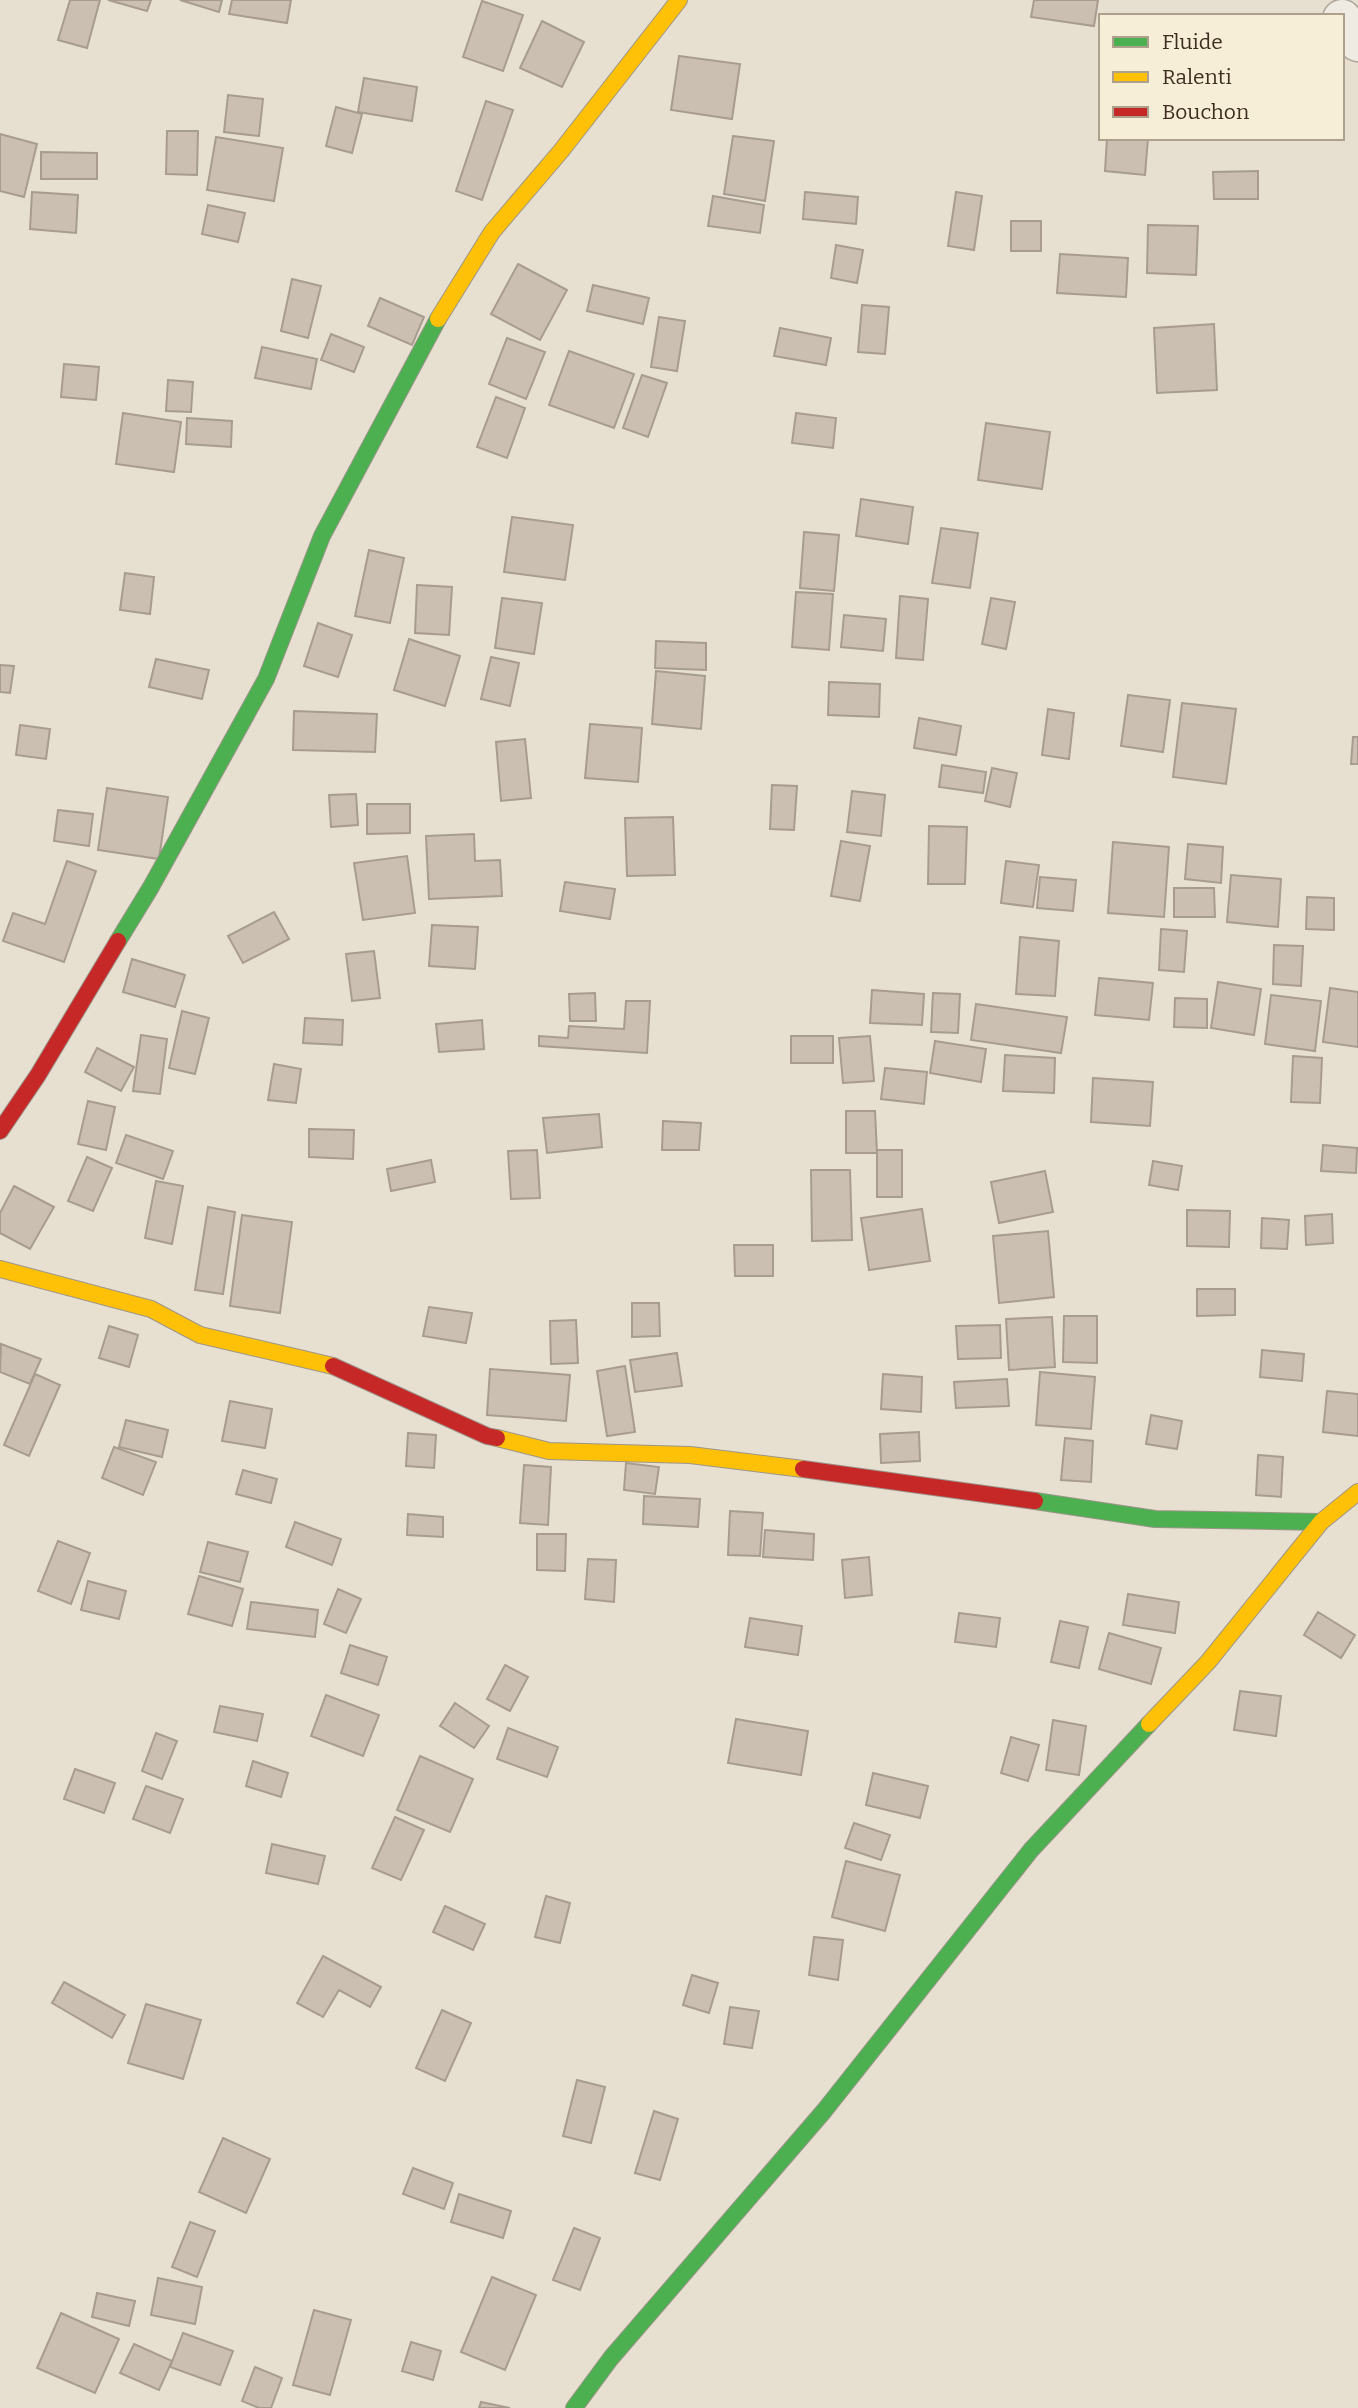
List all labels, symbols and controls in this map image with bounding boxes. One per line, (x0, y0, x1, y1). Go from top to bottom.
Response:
legend (1099, 14, 1344, 140)
text: Fluide (1162, 29, 1223, 55)
text: Ralenti (1162, 64, 1232, 90)
text: Bouchon (1162, 99, 1249, 125)

